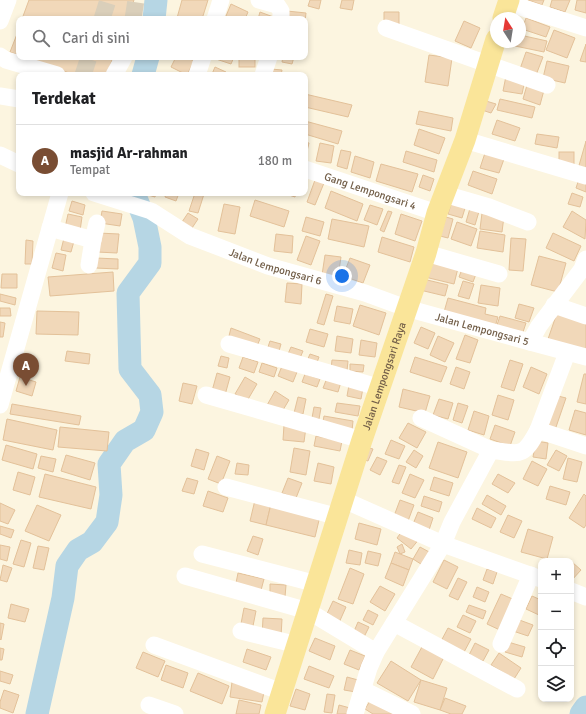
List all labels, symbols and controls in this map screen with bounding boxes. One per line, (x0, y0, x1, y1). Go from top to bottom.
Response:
north arrow (490, 12, 526, 48)
search box (16, 16, 308, 60)
icon: search (30, 27, 52, 49)
text: Cari di sini (62, 29, 130, 47)
text: Terdekat (32, 88, 96, 109)
text: masjid Ar-rahman (70, 144, 188, 162)
text: A (41, 153, 49, 169)
text: 180 m (258, 153, 292, 169)
text: Tempat (70, 162, 110, 178)
street label: Gang Lempongsari 4 (323, 169, 418, 212)
street label: Jalan Lempongsari 6 (227, 245, 323, 287)
your location (332, 266, 352, 286)
street label: Jalan Lempongsari 5 (434, 310, 531, 348)
street label: Jalan Lempongsari Raya (359, 320, 408, 432)
pin: A (13, 353, 39, 386)
map controls (538, 558, 574, 702)
button: + (538, 558, 574, 594)
button: − (538, 594, 574, 630)
button: locate (538, 630, 574, 666)
button: layers (538, 666, 574, 702)

